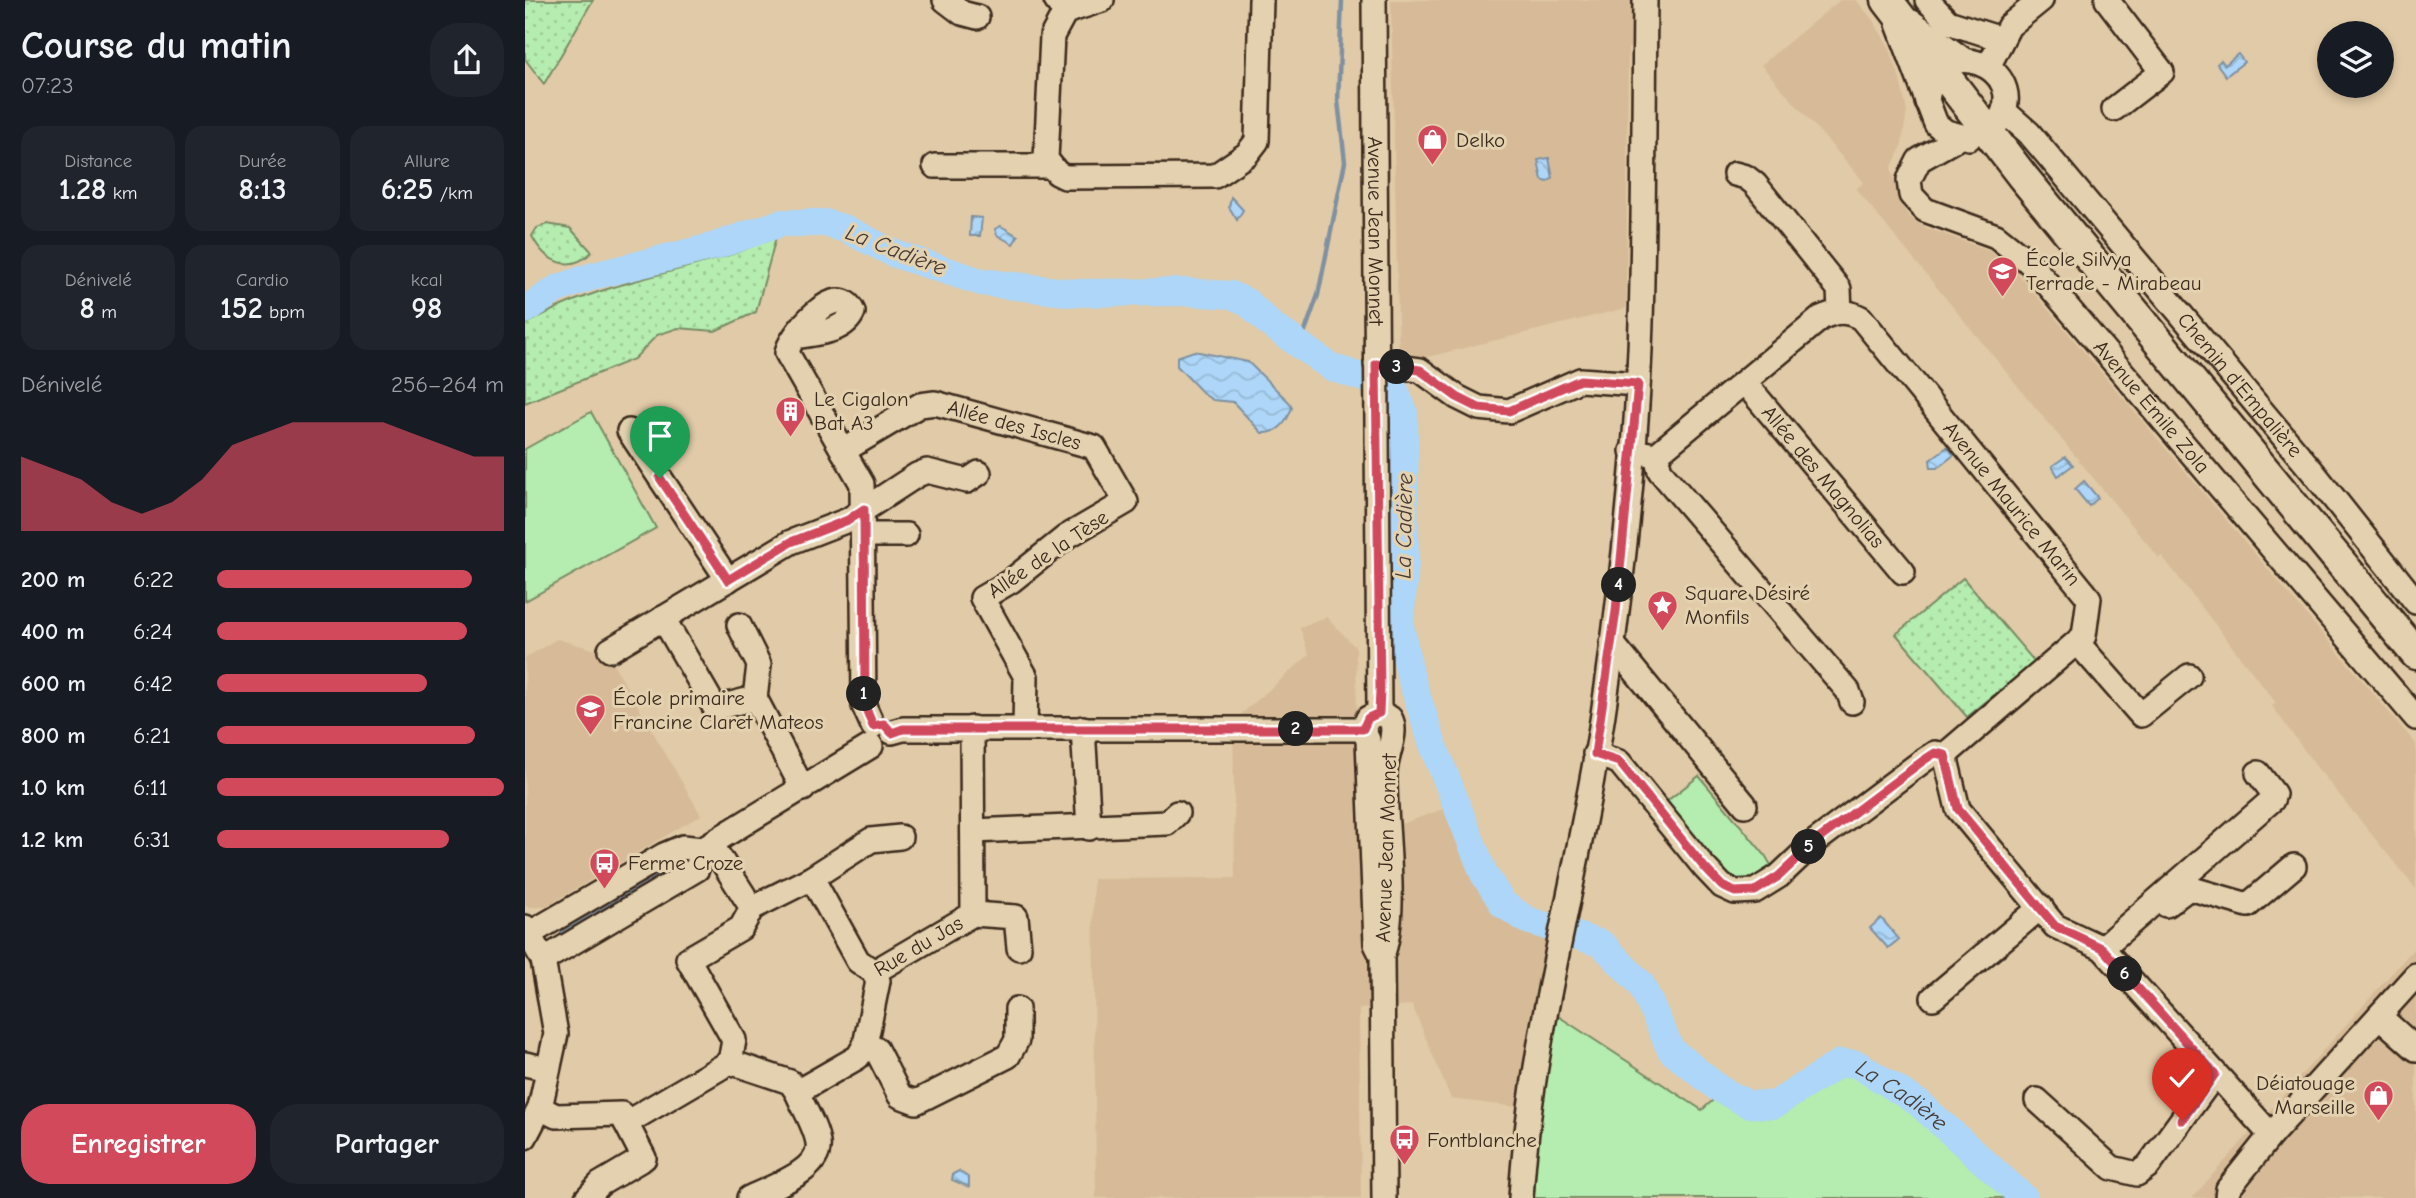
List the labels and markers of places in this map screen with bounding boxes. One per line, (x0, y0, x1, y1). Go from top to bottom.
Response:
shop icon: Delko (1416, 123, 1450, 167)
place label: Delko (1456, 128, 1505, 152)
place label: École Silvya Terrade - Mirabeau (2026, 247, 2202, 295)
school or university icon: École Silvya Terrade - Mirabeau (1986, 254, 2020, 298)
pin: 3 (1379, 350, 1415, 384)
place label: Le Cigalon Bat A3 (814, 387, 909, 435)
building icon: Le Cigalon Bat A3 (774, 394, 808, 438)
pin (630, 406, 690, 478)
pin: 4 (1601, 568, 1637, 602)
place label: Square Désiré Monfils (1685, 581, 1810, 629)
place icon: Square Désiré Monfils (1645, 588, 1679, 632)
pin: 1 (847, 676, 881, 712)
place label: École primaire Francine Claret Mateos (613, 686, 823, 734)
school or university icon: École primaire Francine Claret Mateos (573, 693, 607, 737)
pin: 2 (1279, 712, 1313, 746)
pin: 5 (1791, 830, 1827, 864)
bus stop icon: Ferme Croze (588, 846, 622, 890)
place label: Ferme Croze (628, 851, 743, 875)
pin: 6 (2107, 956, 2143, 992)
pin (2152, 1048, 2212, 1120)
place label: Déiatouage Marseille (2256, 1071, 2355, 1119)
shop icon: Déiatouage Marseille (2361, 1078, 2395, 1122)
bus stop icon: Fontblanche (1387, 1123, 1421, 1167)
place label: Fontblanche (1427, 1128, 1537, 1152)

